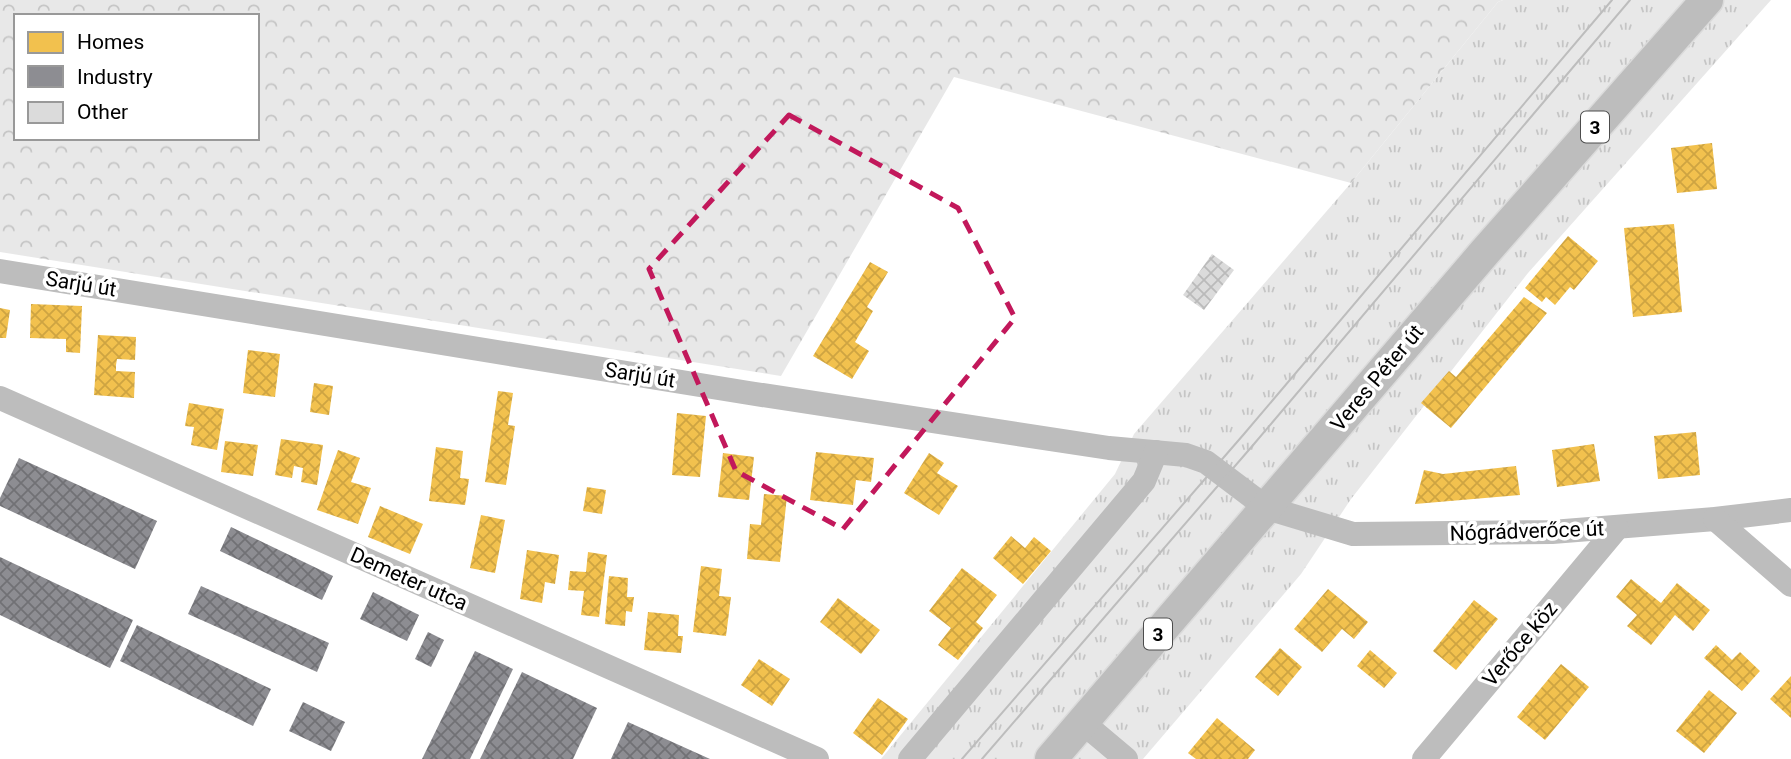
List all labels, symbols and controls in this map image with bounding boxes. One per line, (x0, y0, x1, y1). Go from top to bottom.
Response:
legend (14, 14, 259, 140)
text: Homes (77, 30, 144, 54)
text: Industry (77, 65, 153, 89)
text: Other (77, 100, 128, 124)
road number: 3 (1581, 111, 1609, 142)
street label: Sarjú út (44, 267, 118, 301)
street label: Veres Péter út (1326, 320, 1428, 436)
street label: Sarjú út (603, 358, 677, 392)
street label: Nógrádverőce út (1449, 516, 1605, 546)
street label: Demeter utca (347, 542, 471, 616)
street label: Verőce köz (1478, 597, 1562, 691)
road number: 3 (1144, 618, 1172, 650)

